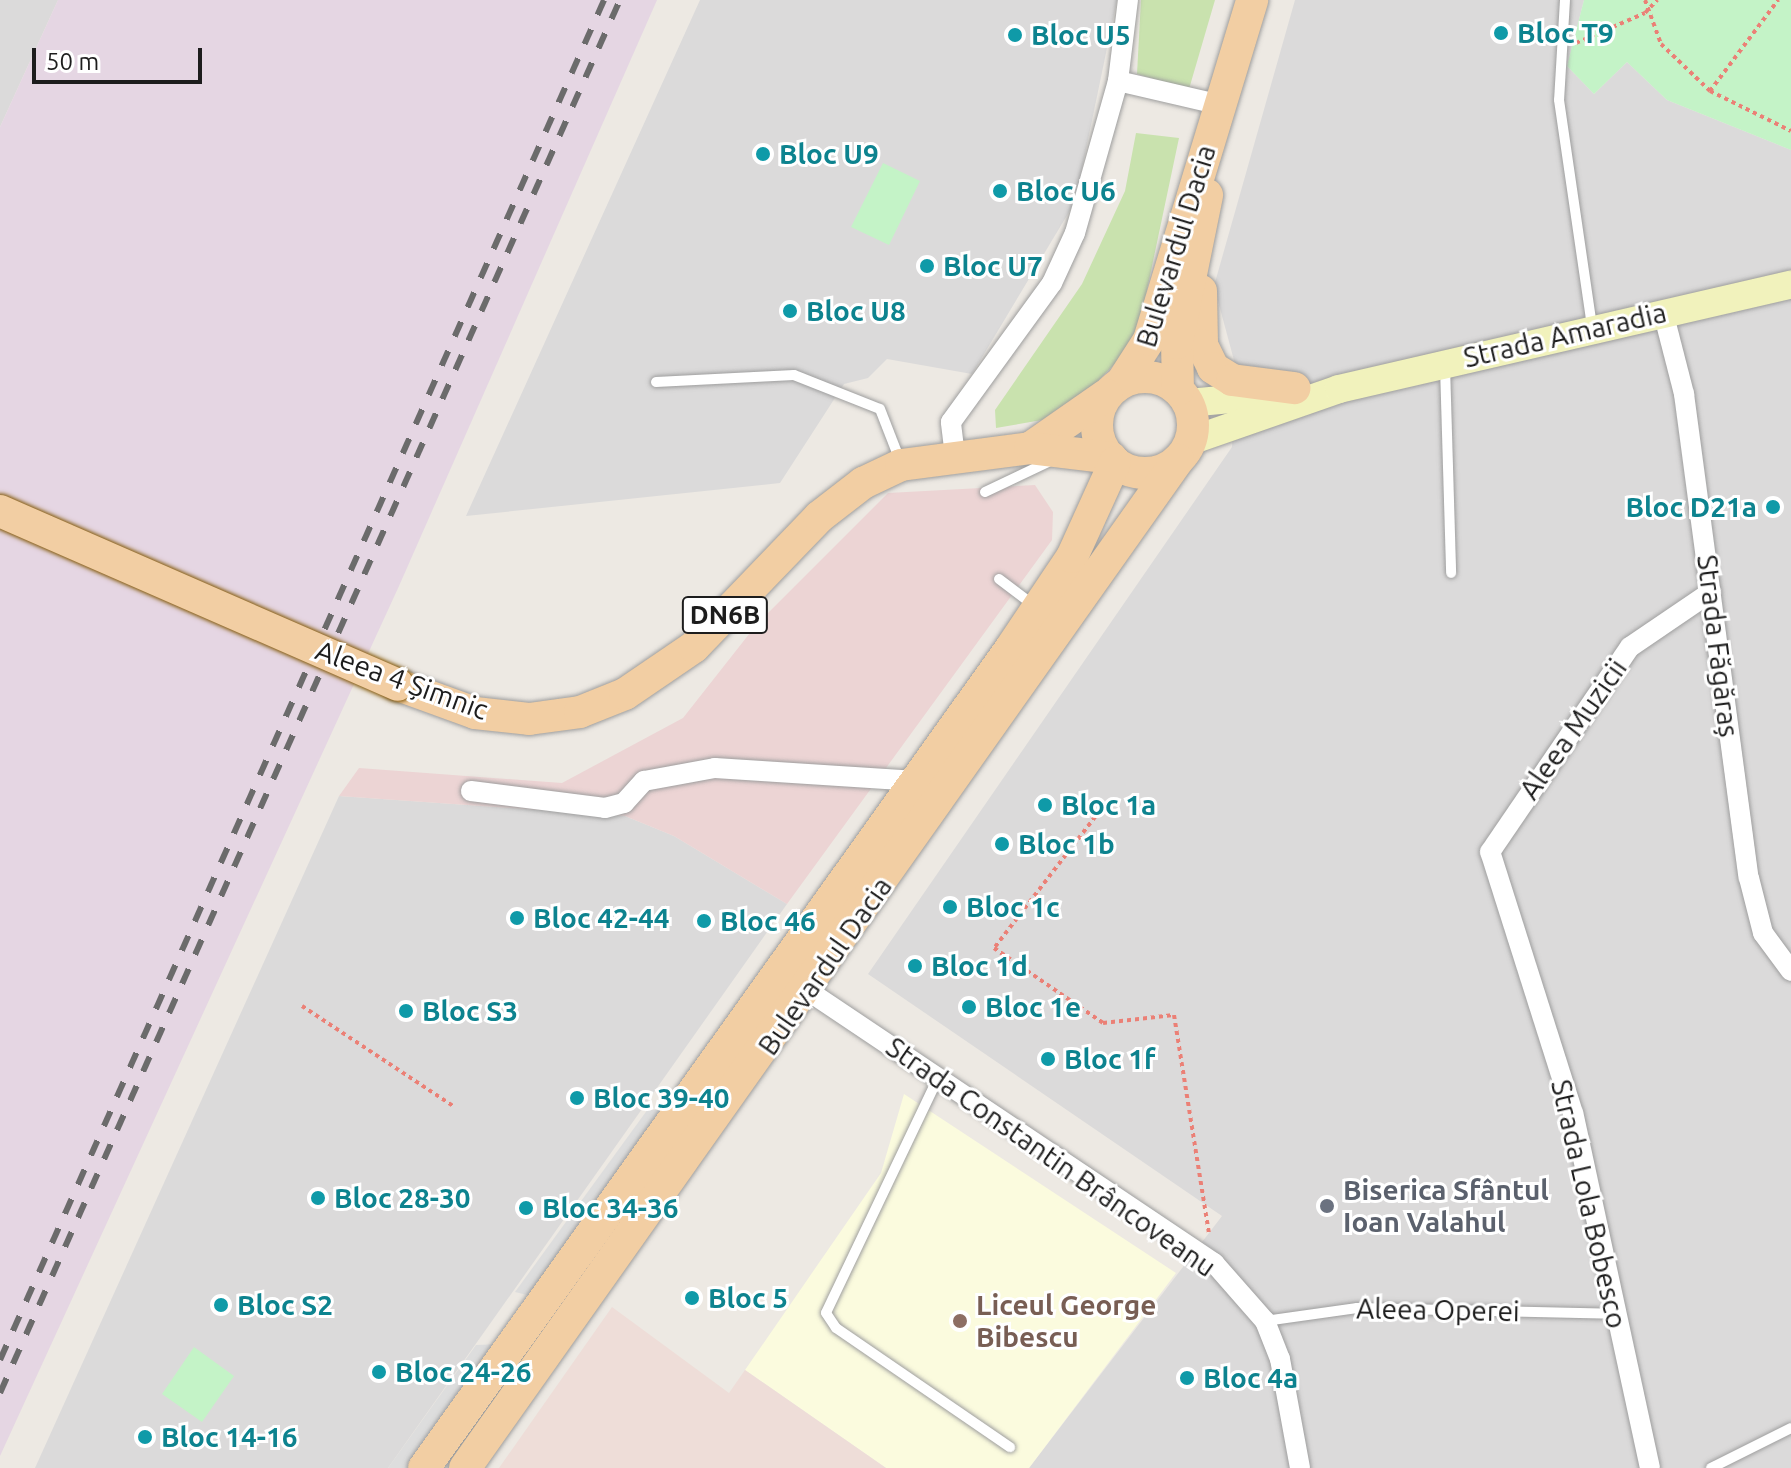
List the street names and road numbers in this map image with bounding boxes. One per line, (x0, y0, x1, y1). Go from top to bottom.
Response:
street label: Bulevardul Dacia (1129, 141, 1223, 351)
street label: Strada Amaradia (1460, 295, 1670, 375)
street label: Strada Făgăraș (1690, 553, 1746, 739)
road number: DN6B (681, 593, 769, 637)
street label: Aleea 4 Șimnic (311, 633, 493, 727)
street label: Aleea Muzicii (1512, 652, 1634, 806)
street label: Bulevardul Dacia (751, 870, 899, 1062)
street label: Strada Constantin Brâncoveanu (880, 1030, 1222, 1284)
street label: Strada Lola Bobesco (1544, 1076, 1634, 1332)
street label: Aleea Operei (1356, 1292, 1520, 1328)

